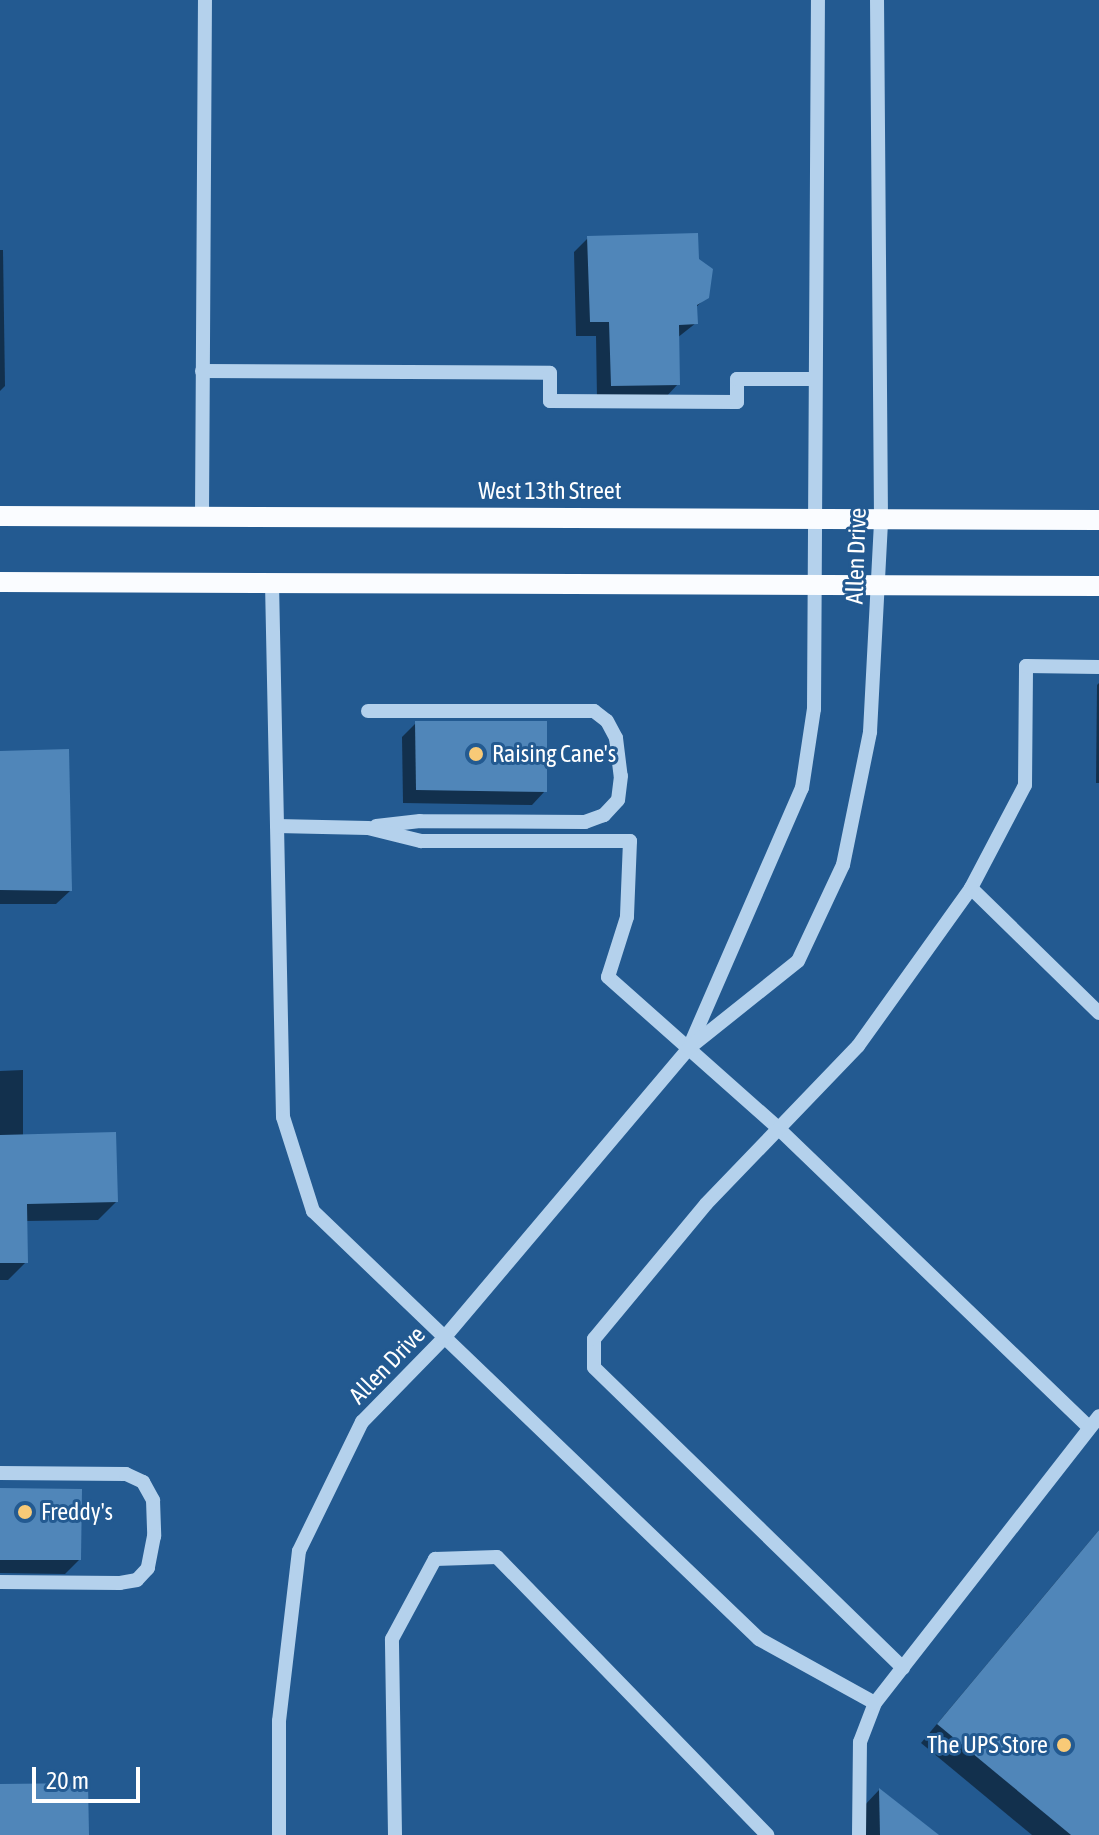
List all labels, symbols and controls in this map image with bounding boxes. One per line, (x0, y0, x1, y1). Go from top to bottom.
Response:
street label: West 13th Street (478, 477, 622, 505)
street label: Allen Drive (840, 507, 872, 605)
place label: Raising Cane's (492, 740, 616, 768)
marker: Raising Cane's (467, 745, 485, 763)
street label: Allen Drive (343, 1320, 431, 1410)
place label: Freddy's (41, 1498, 113, 1526)
marker: Freddy's (16, 1503, 34, 1521)
place label: The UPS Store (927, 1731, 1048, 1759)
marker: The UPS Store (1055, 1736, 1073, 1754)
scale bar (36, 1751, 144, 1801)
text: 20 m (46, 1767, 89, 1794)

